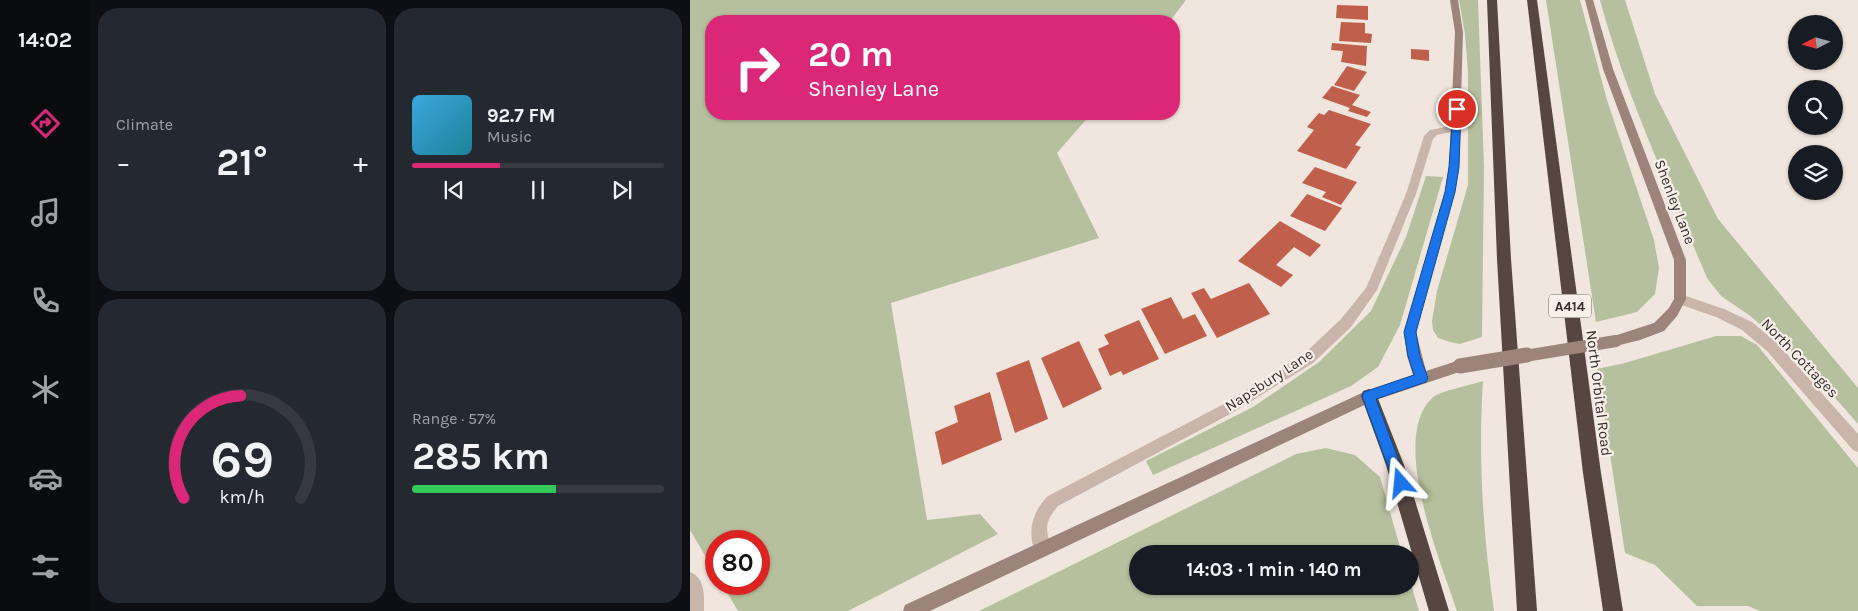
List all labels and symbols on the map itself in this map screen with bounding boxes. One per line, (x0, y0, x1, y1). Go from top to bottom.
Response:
north arrow (1788, 15, 1842, 70)
pin (1436, 88, 1478, 130)
street label: Shenley Lane (1651, 157, 1699, 247)
road number: A414 (1549, 294, 1591, 318)
street label: North Cottages (1758, 315, 1842, 401)
street label: North Orbital Road (1582, 329, 1616, 457)
street label: Napsbury Lane (1222, 345, 1316, 415)
position arrow (1374, 456, 1426, 508)
speed limit sign: 80 (705, 530, 770, 595)

